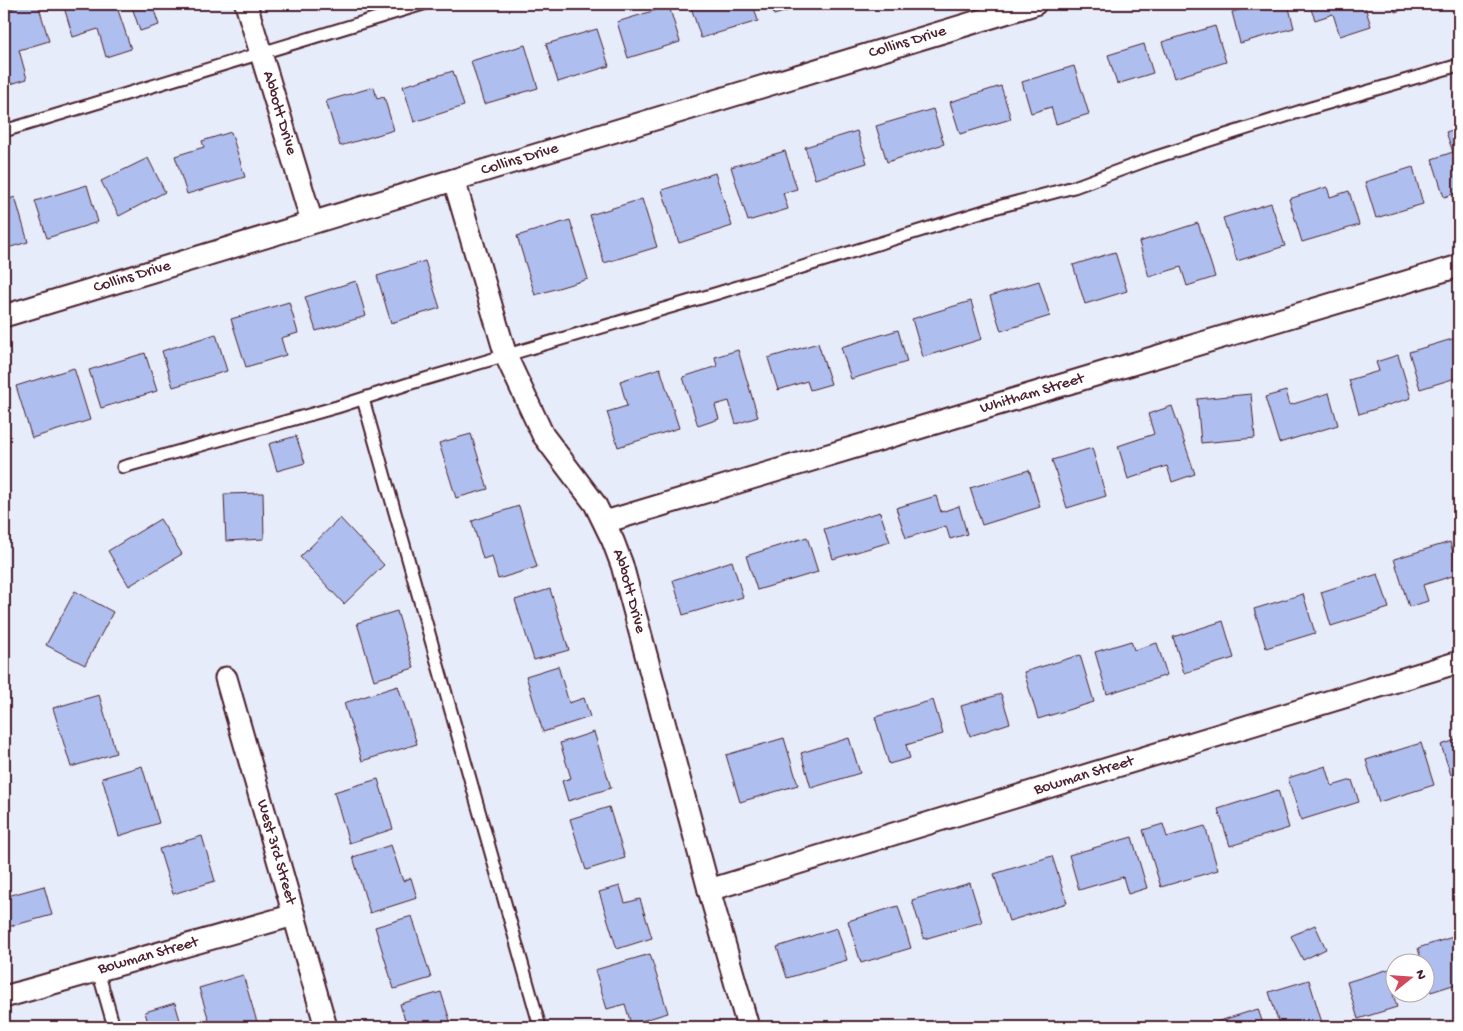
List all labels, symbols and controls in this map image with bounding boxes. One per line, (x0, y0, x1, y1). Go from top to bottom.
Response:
street label: Collins Drive (867, 22, 949, 63)
street label: Abbott Drive (257, 69, 301, 158)
street label: Collins Drive (479, 139, 562, 181)
street label: Collins Drive (91, 256, 174, 298)
street label: Whitham Street (978, 369, 1088, 418)
street label: Abbott Drive (607, 547, 650, 636)
street label: Bowman Street (1031, 751, 1138, 800)
street label: West 3rd Street (252, 798, 300, 908)
street label: Bowman Street (95, 933, 202, 980)
north arrow (1386, 954, 1436, 1004)
text: N (1411, 968, 1430, 982)

